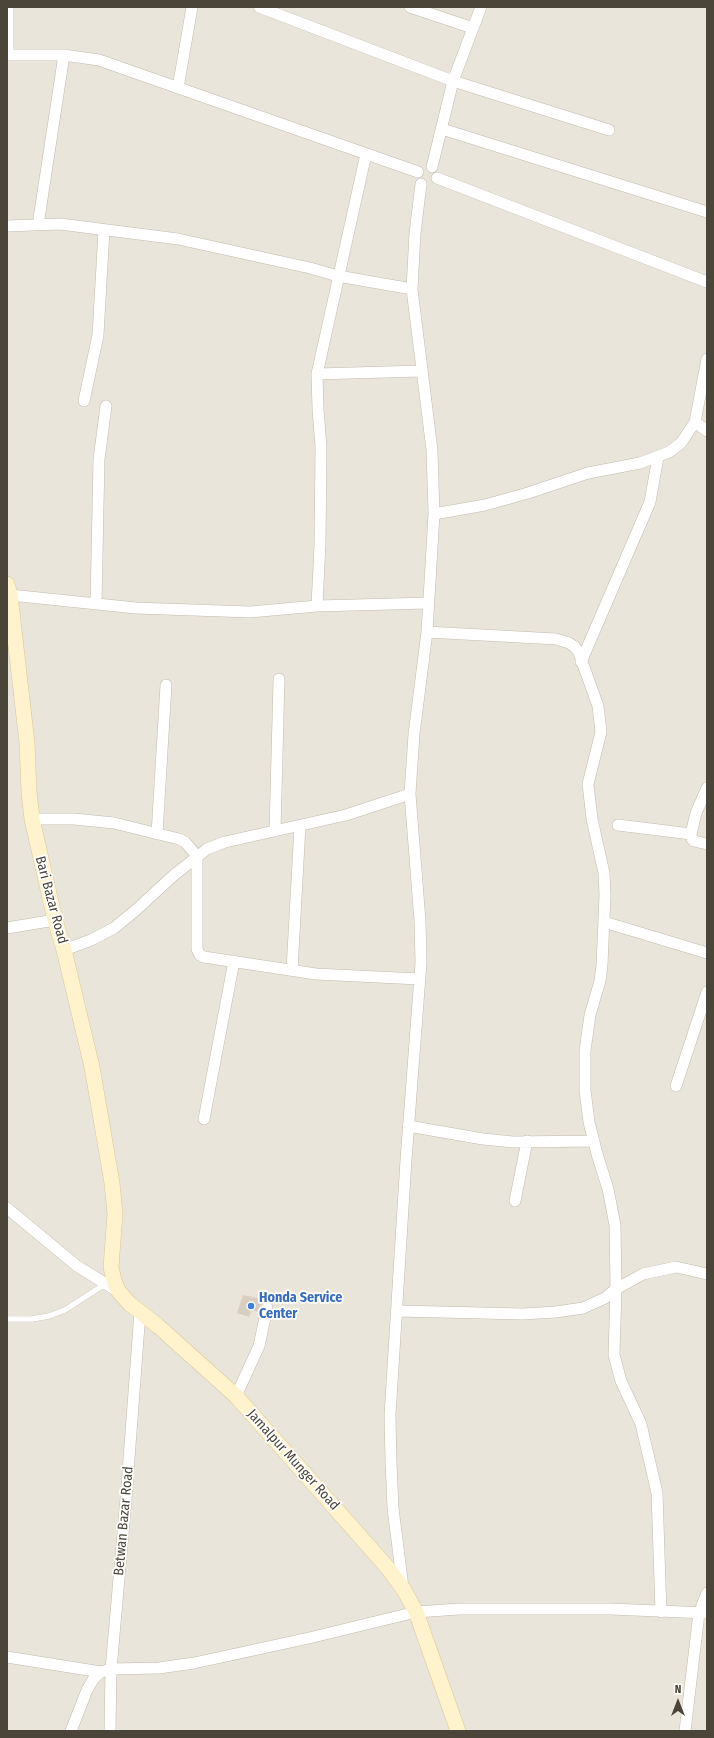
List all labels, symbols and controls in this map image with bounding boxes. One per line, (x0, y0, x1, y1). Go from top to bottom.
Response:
street label: Bari Bazar Road (31, 854, 71, 946)
place label: Honda Service Center (259, 1290, 342, 1322)
marker: Honda Service Center (246, 1301, 256, 1311)
street label: Jamalpur Munger Road (243, 1406, 343, 1514)
street label: Betwan Bazar Road (111, 1466, 137, 1576)
north arrow (658, 1682, 698, 1722)
text: N (675, 1683, 681, 1696)

